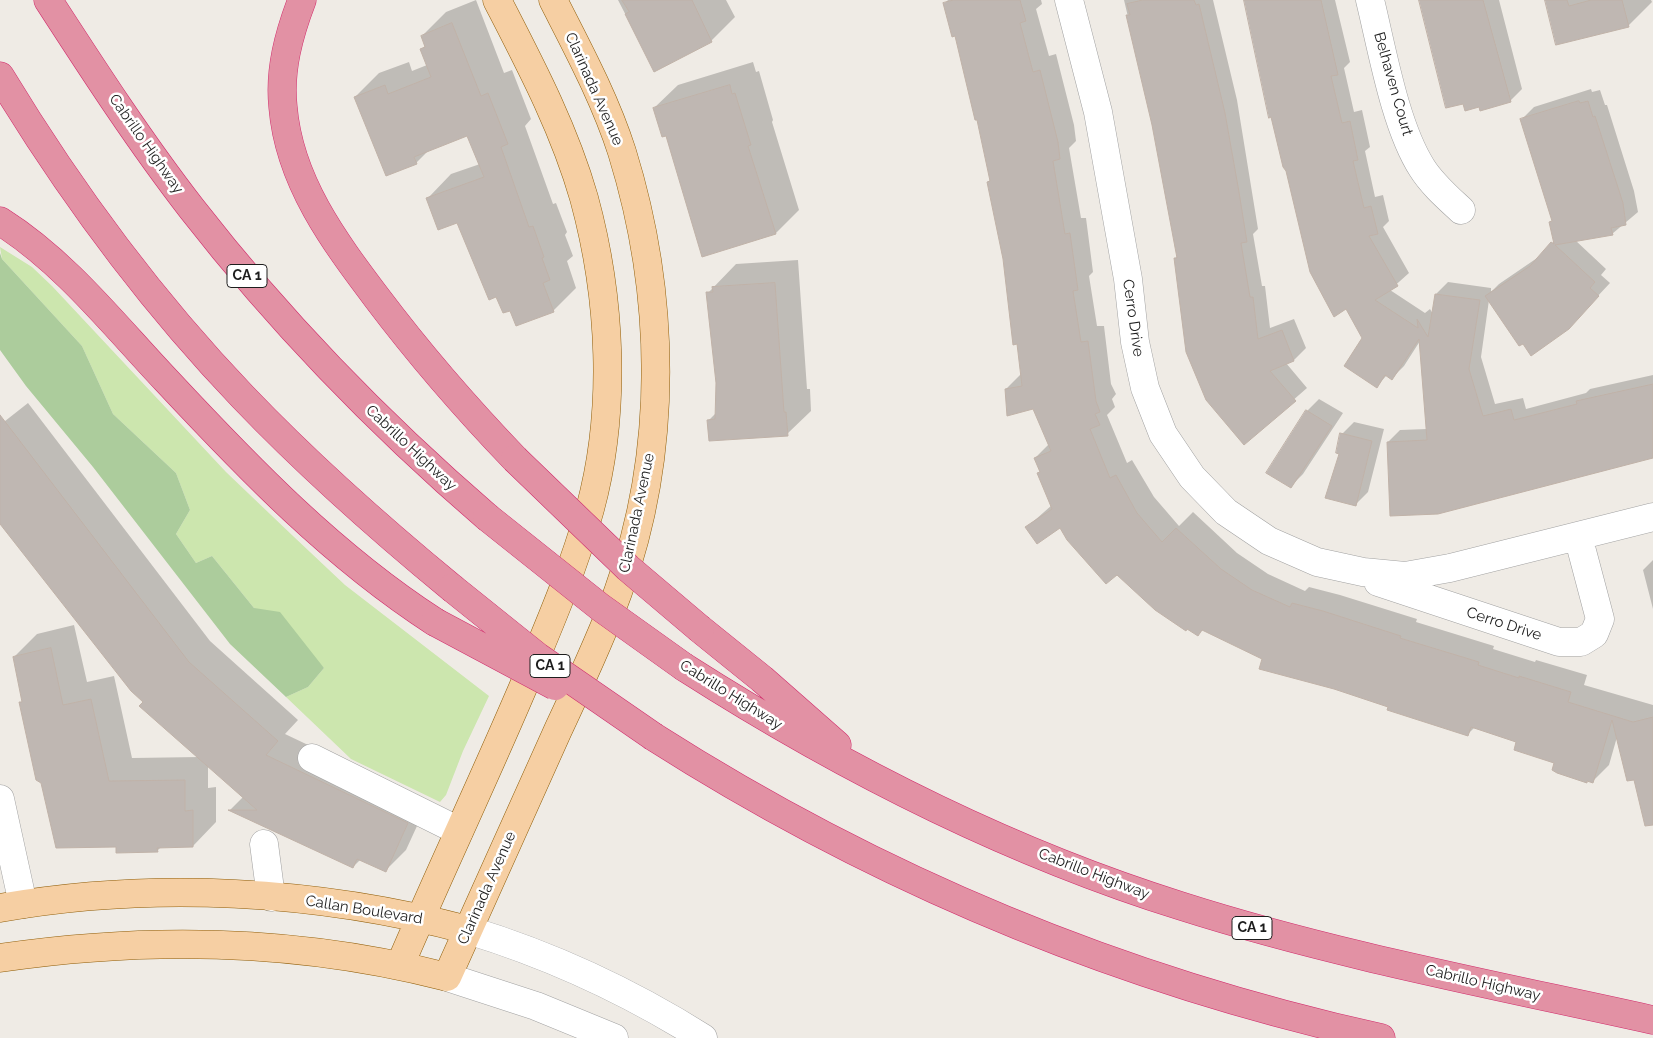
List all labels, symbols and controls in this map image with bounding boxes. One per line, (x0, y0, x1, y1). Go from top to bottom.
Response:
street label: Clarinada Avenue (561, 30, 627, 148)
street label: Belhaven Court (1370, 30, 1416, 138)
street label: Cabrillo Highway (105, 91, 187, 197)
road number: CA 1 (227, 264, 267, 288)
street label: Cerro Drive (1119, 278, 1147, 358)
street label: Cabrillo Highway (362, 401, 460, 495)
street label: Clarinada Avenue (616, 451, 658, 575)
street label: Cerro Drive (1464, 603, 1544, 645)
road number: CA 1 (530, 654, 570, 678)
street label: Cabrillo Highway (676, 656, 786, 734)
street label: Clarinada Avenue (454, 829, 520, 947)
street label: Cabrillo Highway (1036, 845, 1152, 903)
street label: Callan Boulevard (304, 892, 424, 928)
road number: CA 1 (1232, 916, 1272, 940)
street label: Cabrillo Highway (1424, 961, 1542, 1005)

